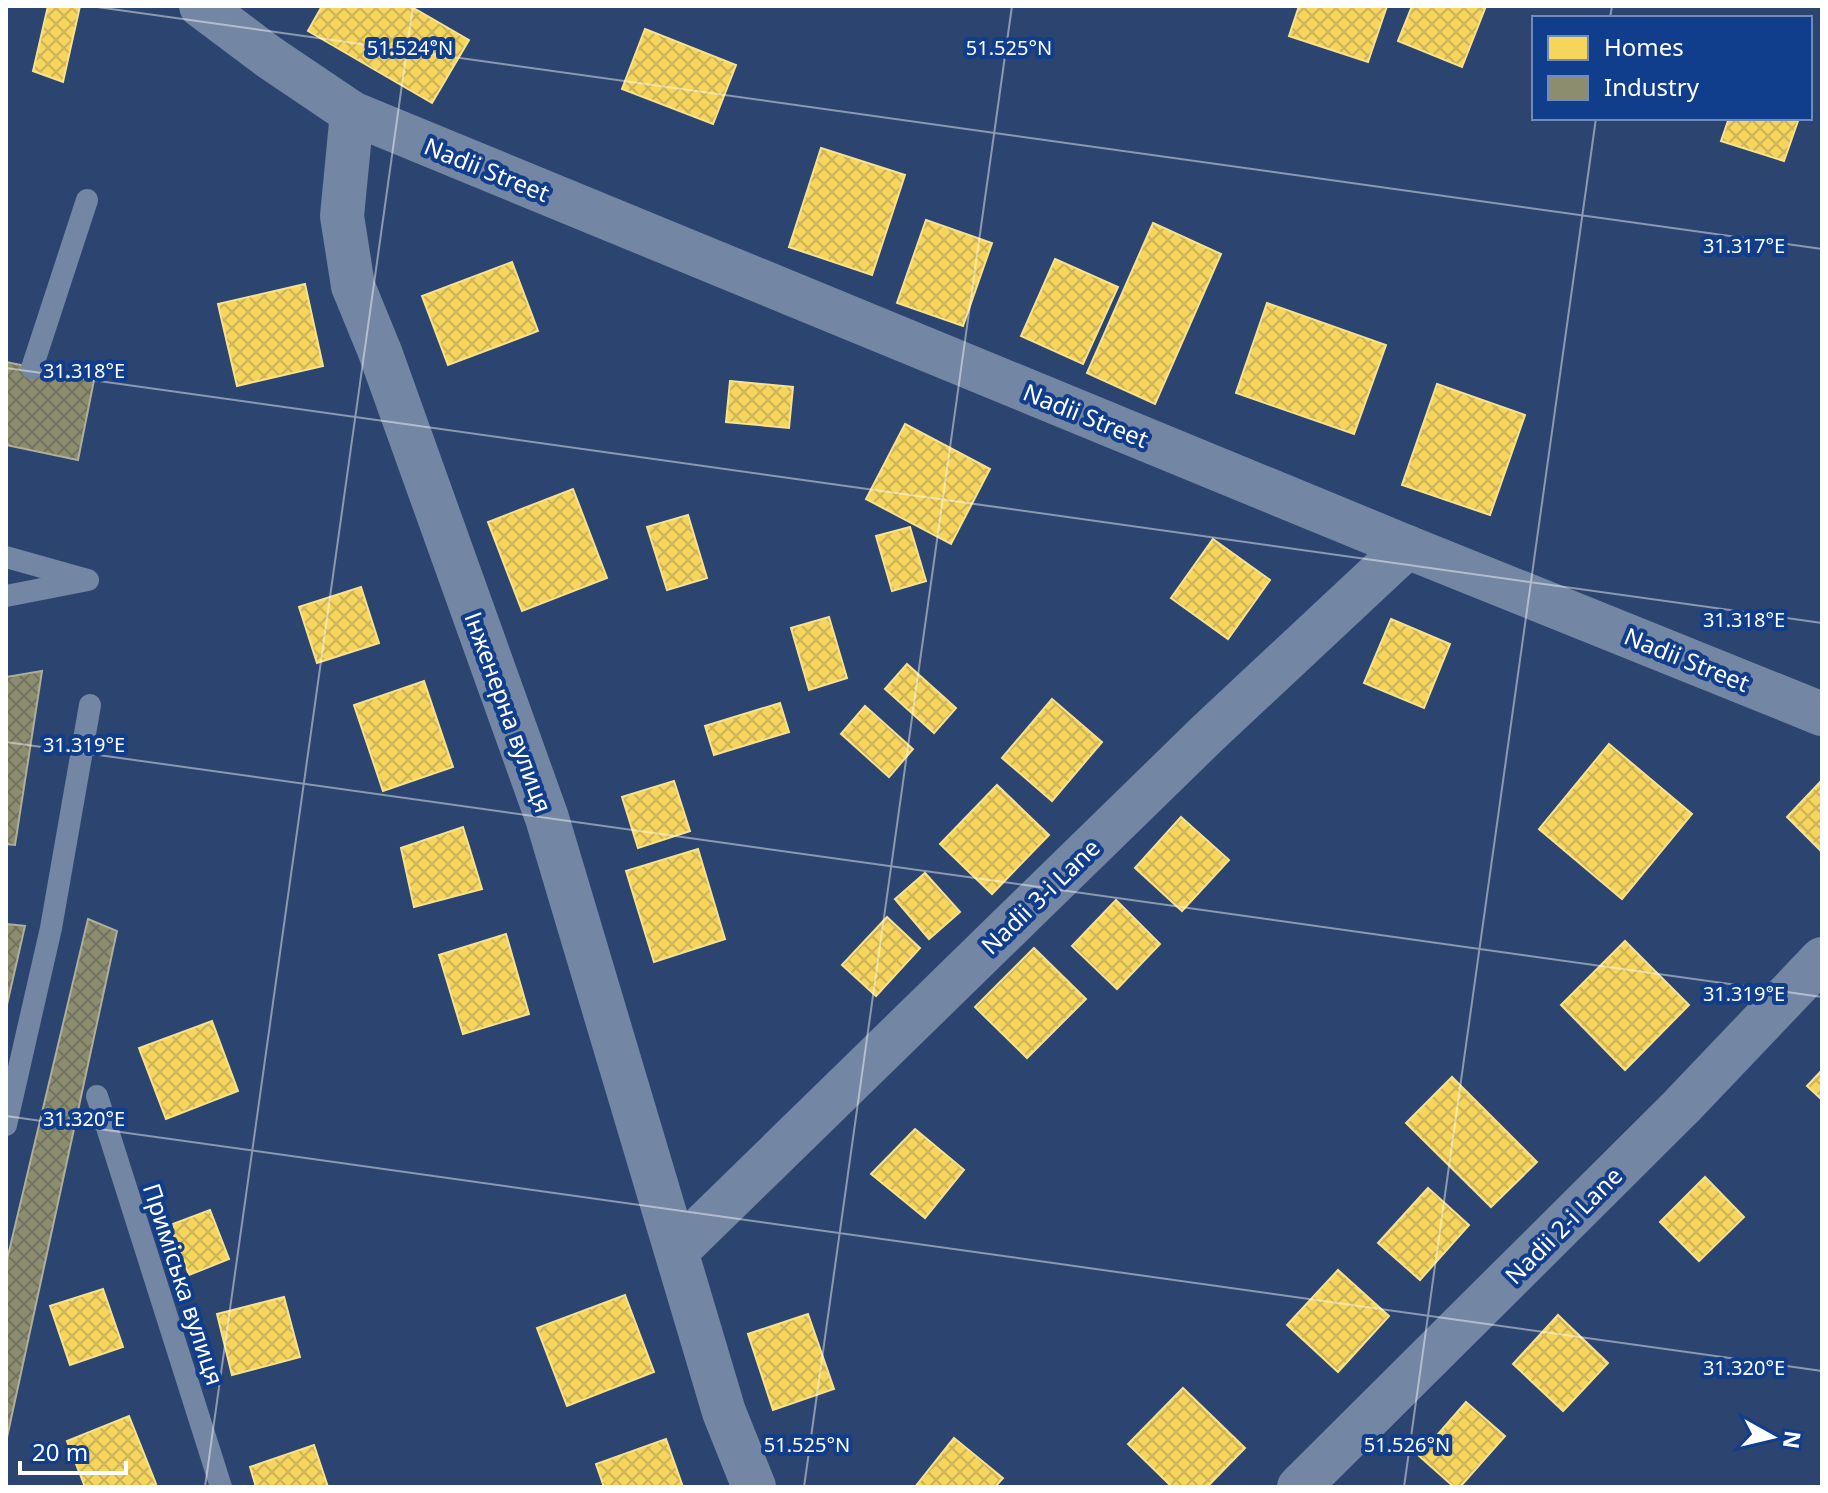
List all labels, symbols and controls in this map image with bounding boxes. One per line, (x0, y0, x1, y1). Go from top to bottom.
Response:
legend (1532, 16, 1812, 120)
text: Homes (1604, 30, 1684, 63)
text: 51.524°N (367, 34, 453, 61)
text: 51.525°N (966, 34, 1052, 61)
text: Industry (1604, 70, 1700, 103)
street label: Nadii Street (420, 129, 555, 209)
text: 31.317°E (1703, 232, 1785, 259)
text: 31.318°E (43, 357, 125, 384)
street label: Nadii Street (1019, 375, 1154, 455)
text: 31.318°E (1703, 606, 1785, 633)
street label: Інженерна вулиця (457, 607, 561, 817)
street label: Nadii Street (1620, 619, 1755, 699)
text: 31.319°E (43, 731, 125, 758)
street label: Nadii 3-i Lane (973, 831, 1107, 961)
text: 31.319°E (1703, 980, 1785, 1007)
text: 31.320°E (43, 1105, 125, 1132)
street label: Nadii 2-i Lane (1497, 1159, 1629, 1291)
street label: Приміська вулиця (136, 1179, 232, 1389)
text: 31.320°E (1703, 1354, 1785, 1381)
north arrow (1732, 1397, 1812, 1477)
scale bar (20, 1425, 126, 1475)
text: N (1777, 1429, 1809, 1451)
text: 51.525°N (764, 1431, 850, 1458)
text: 51.526°N (1364, 1431, 1450, 1458)
text: 20 m (32, 1435, 88, 1468)

